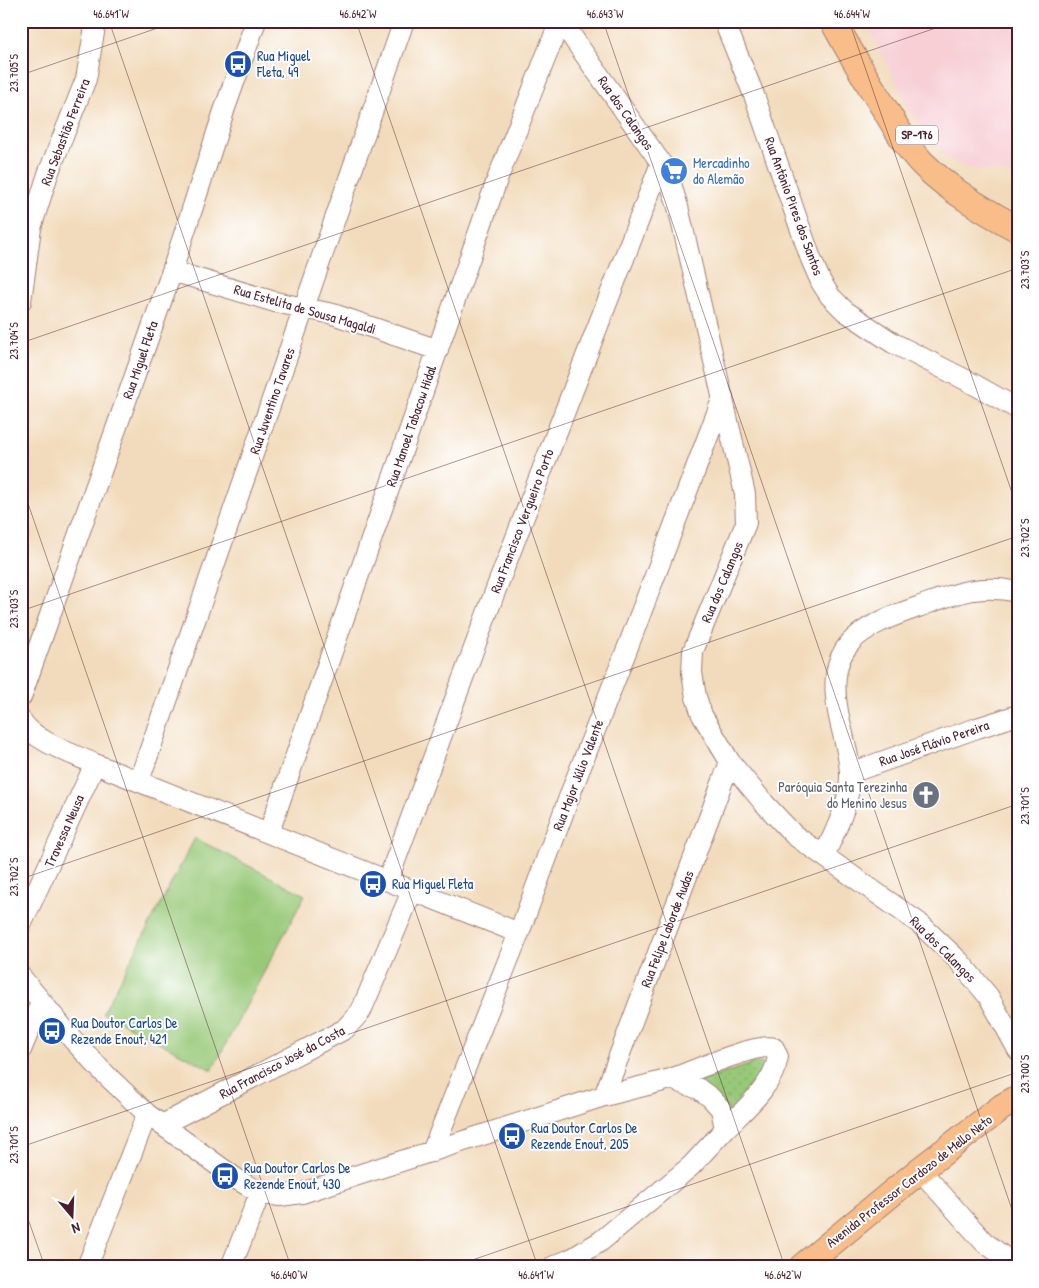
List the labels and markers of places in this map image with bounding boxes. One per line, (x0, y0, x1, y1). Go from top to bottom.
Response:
place label: Rua Miguel Fleta, 49 (256, 46, 311, 81)
bus stop icon: Rua Miguel Fleta, 49 (223, 49, 253, 79)
place label: Mercadinho do Alemão (693, 153, 750, 188)
supermarket icon: Mercadinho do Alemão (659, 156, 689, 186)
place label: Paróquia Santa Terezinha do Menino Jesus (778, 777, 908, 812)
church icon: Paróquia Santa Terezinha do Menino Jesus (911, 780, 941, 810)
bus stop icon: Rua Miguel Fleta (358, 869, 388, 899)
place label: Rua Miguel Fleta (392, 874, 474, 894)
place label: Rua Doutor Carlos De Rezende Enout, 421 (71, 1013, 178, 1048)
bus stop icon: Rua Doutor Carlos De Rezende Enout, 421 (37, 1016, 67, 1046)
place label: Rua Doutor Carlos De Rezende Enout, 205 (531, 1118, 638, 1153)
bus stop icon: Rua Doutor Carlos De Rezende Enout, 205 (497, 1121, 527, 1151)
place label: Rua Doutor Carlos De Rezende Enout, 430 (244, 1158, 351, 1193)
bus stop icon: Rua Doutor Carlos De Rezende Enout, 430 (210, 1161, 240, 1191)

